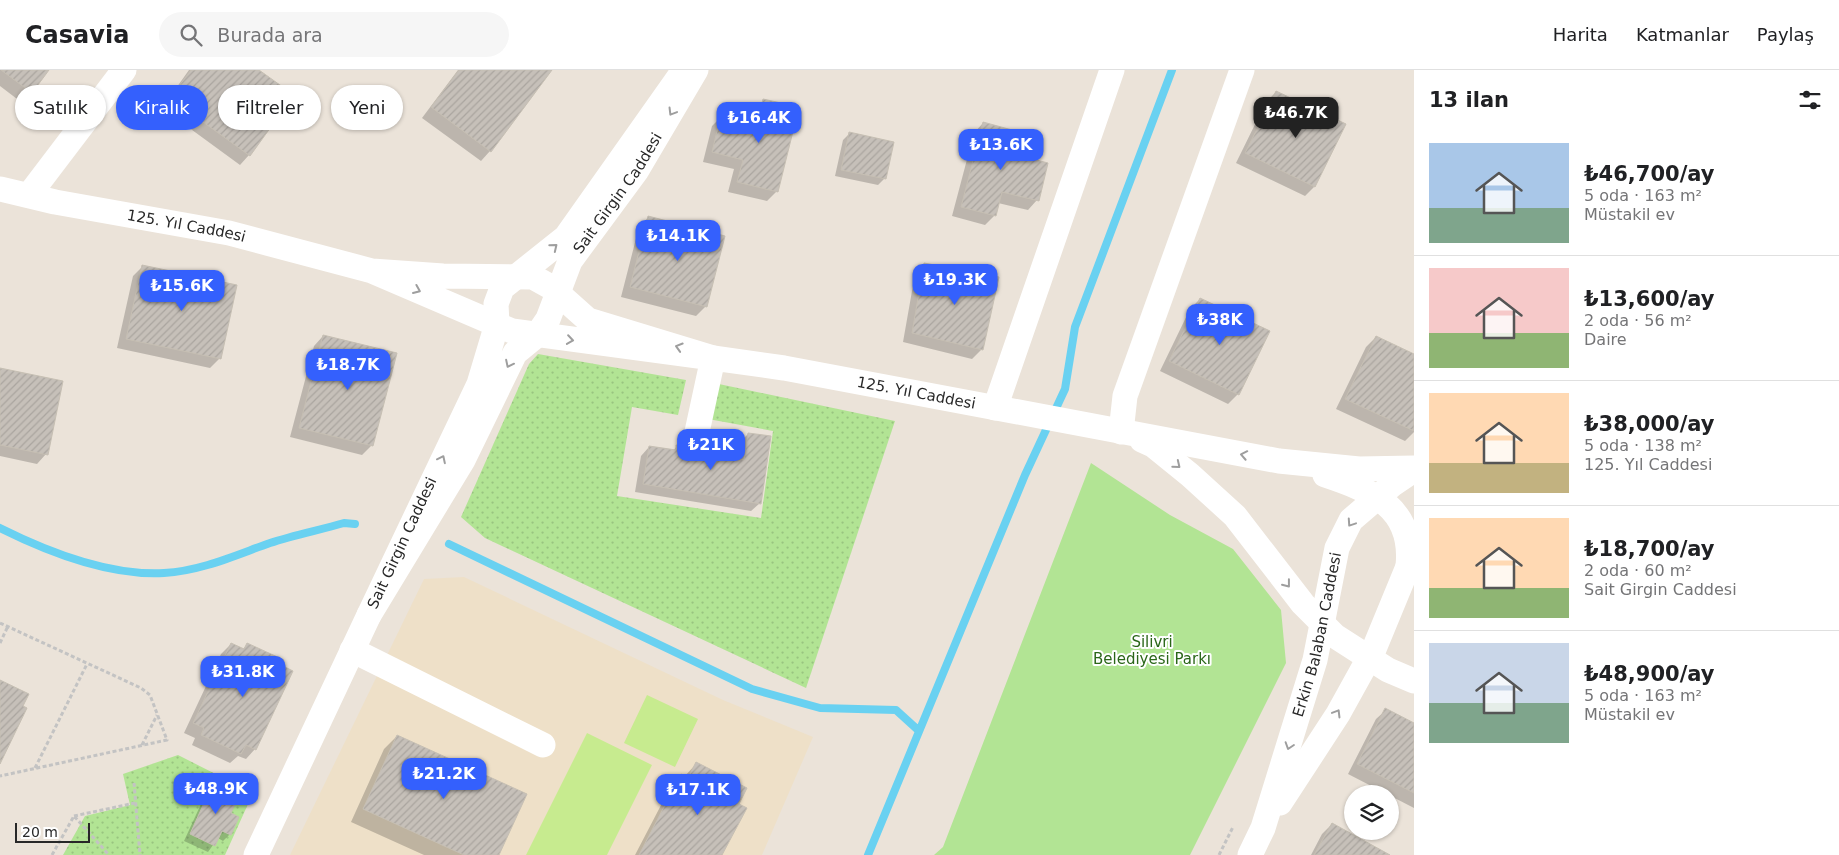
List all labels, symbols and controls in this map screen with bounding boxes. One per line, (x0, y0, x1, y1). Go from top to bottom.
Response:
search box (159, 12, 509, 57)
text: Casavia (25, 21, 129, 49)
icon: search (177, 21, 205, 49)
text: Burada ara (217, 24, 323, 46)
text: Harita (1553, 24, 1608, 45)
text: Katmanlar (1636, 24, 1729, 45)
text: Paylaş (1757, 24, 1814, 45)
chip: Satılık (15, 85, 106, 130)
chip: Kiralık (116, 85, 208, 130)
chip: Filtreler (218, 85, 321, 130)
chip: Yeni (331, 85, 403, 130)
icon: filters (1796, 86, 1824, 114)
text: 13 ilan (1429, 88, 1509, 112)
pin: ₺46.7K (1255, 97, 1337, 139)
pin: ₺16.4K (718, 102, 800, 144)
text: ₺46.7K (1264, 103, 1328, 122)
one-way arrow (668, 107, 678, 116)
text: ₺16.4K (727, 108, 791, 127)
pin: ₺13.6K (960, 128, 1042, 171)
street label: Sait Girgin Caddesi (569, 130, 666, 257)
text: ₺13.6K (969, 135, 1033, 154)
text: ₺46,700/ay (1584, 162, 1715, 186)
icon: home (1469, 163, 1529, 223)
text: 5 oda · 163 m² (1584, 186, 1702, 205)
text: Müstakil ev (1584, 205, 1675, 224)
street label: 125. Yıl Caddesi (126, 206, 248, 246)
pin: ₺14.1K (637, 220, 719, 262)
text: ₺14.1K (646, 226, 710, 245)
one-way arrow (548, 245, 557, 253)
pin: ₺19.3K (914, 264, 996, 306)
pin: ₺15.6K (141, 270, 223, 312)
text: ₺19.3K (923, 270, 987, 289)
text: ₺15.6K (150, 276, 214, 295)
one-way arrow (412, 284, 421, 295)
text: ₺13,600/ay (1584, 287, 1715, 311)
icon: home (1469, 288, 1529, 348)
pin: ₺38K (1190, 304, 1250, 346)
text: ₺38K (1197, 310, 1243, 329)
text: 2 oda · 56 m² (1584, 311, 1692, 330)
text: Daire (1584, 330, 1627, 349)
one-way arrow (566, 334, 574, 344)
one-way arrow (675, 343, 684, 353)
pin: ₺18.7K (307, 348, 389, 391)
text: ₺18.7K (316, 355, 380, 374)
one-way arrow (505, 359, 516, 368)
street label: 125. Yıl Caddesi (855, 373, 977, 413)
text: ₺38,000/ay (1584, 412, 1715, 436)
icon: home (1469, 413, 1529, 473)
pin: ₺21K (681, 428, 741, 471)
text: ₺21K (688, 435, 734, 454)
text: 5 oda · 138 m² (1584, 436, 1702, 455)
one-way arrow (1239, 450, 1248, 460)
one-way arrow (435, 455, 446, 464)
text: 125. Yıl Caddesi (1584, 455, 1712, 474)
one-way arrow (1172, 459, 1181, 468)
street label: Sait Girgin Caddesi (364, 474, 440, 612)
one-way arrow (1347, 518, 1357, 527)
text: ₺18,700/ay (1584, 537, 1715, 561)
icon: home (1469, 538, 1529, 598)
street label: Erkin Balaban Caddesi (1289, 551, 1345, 719)
text: 2 oda · 60 m² (1584, 561, 1692, 580)
one-way arrow (1282, 578, 1291, 587)
text: Sait Girgin Caddesi (1584, 580, 1737, 599)
park label: Silivri Belediyesi Parkı (1093, 633, 1211, 668)
pin: ₺31.8K (202, 656, 284, 698)
text: ₺31.8K (211, 662, 275, 681)
text: ₺48,900/ay (1584, 662, 1715, 686)
icon: home (1469, 663, 1529, 723)
text: 5 oda · 163 m² (1584, 686, 1702, 705)
text: Müstakil ev (1584, 705, 1675, 724)
one-way arrow (1331, 710, 1341, 719)
one-way arrow (1285, 742, 1295, 750)
pin: ₺21.2K (403, 758, 485, 800)
text: ₺21.2K (412, 764, 476, 783)
pin: ₺48.9K (175, 772, 257, 815)
pin: ₺17.1K (657, 774, 739, 816)
text: ₺48.9K (184, 779, 248, 798)
text: ₺17.1K (666, 780, 730, 799)
map controls (1344, 785, 1399, 840)
button: layers (1344, 785, 1399, 840)
scale bar (15, 820, 90, 843)
text: 20 m (22, 824, 58, 840)

